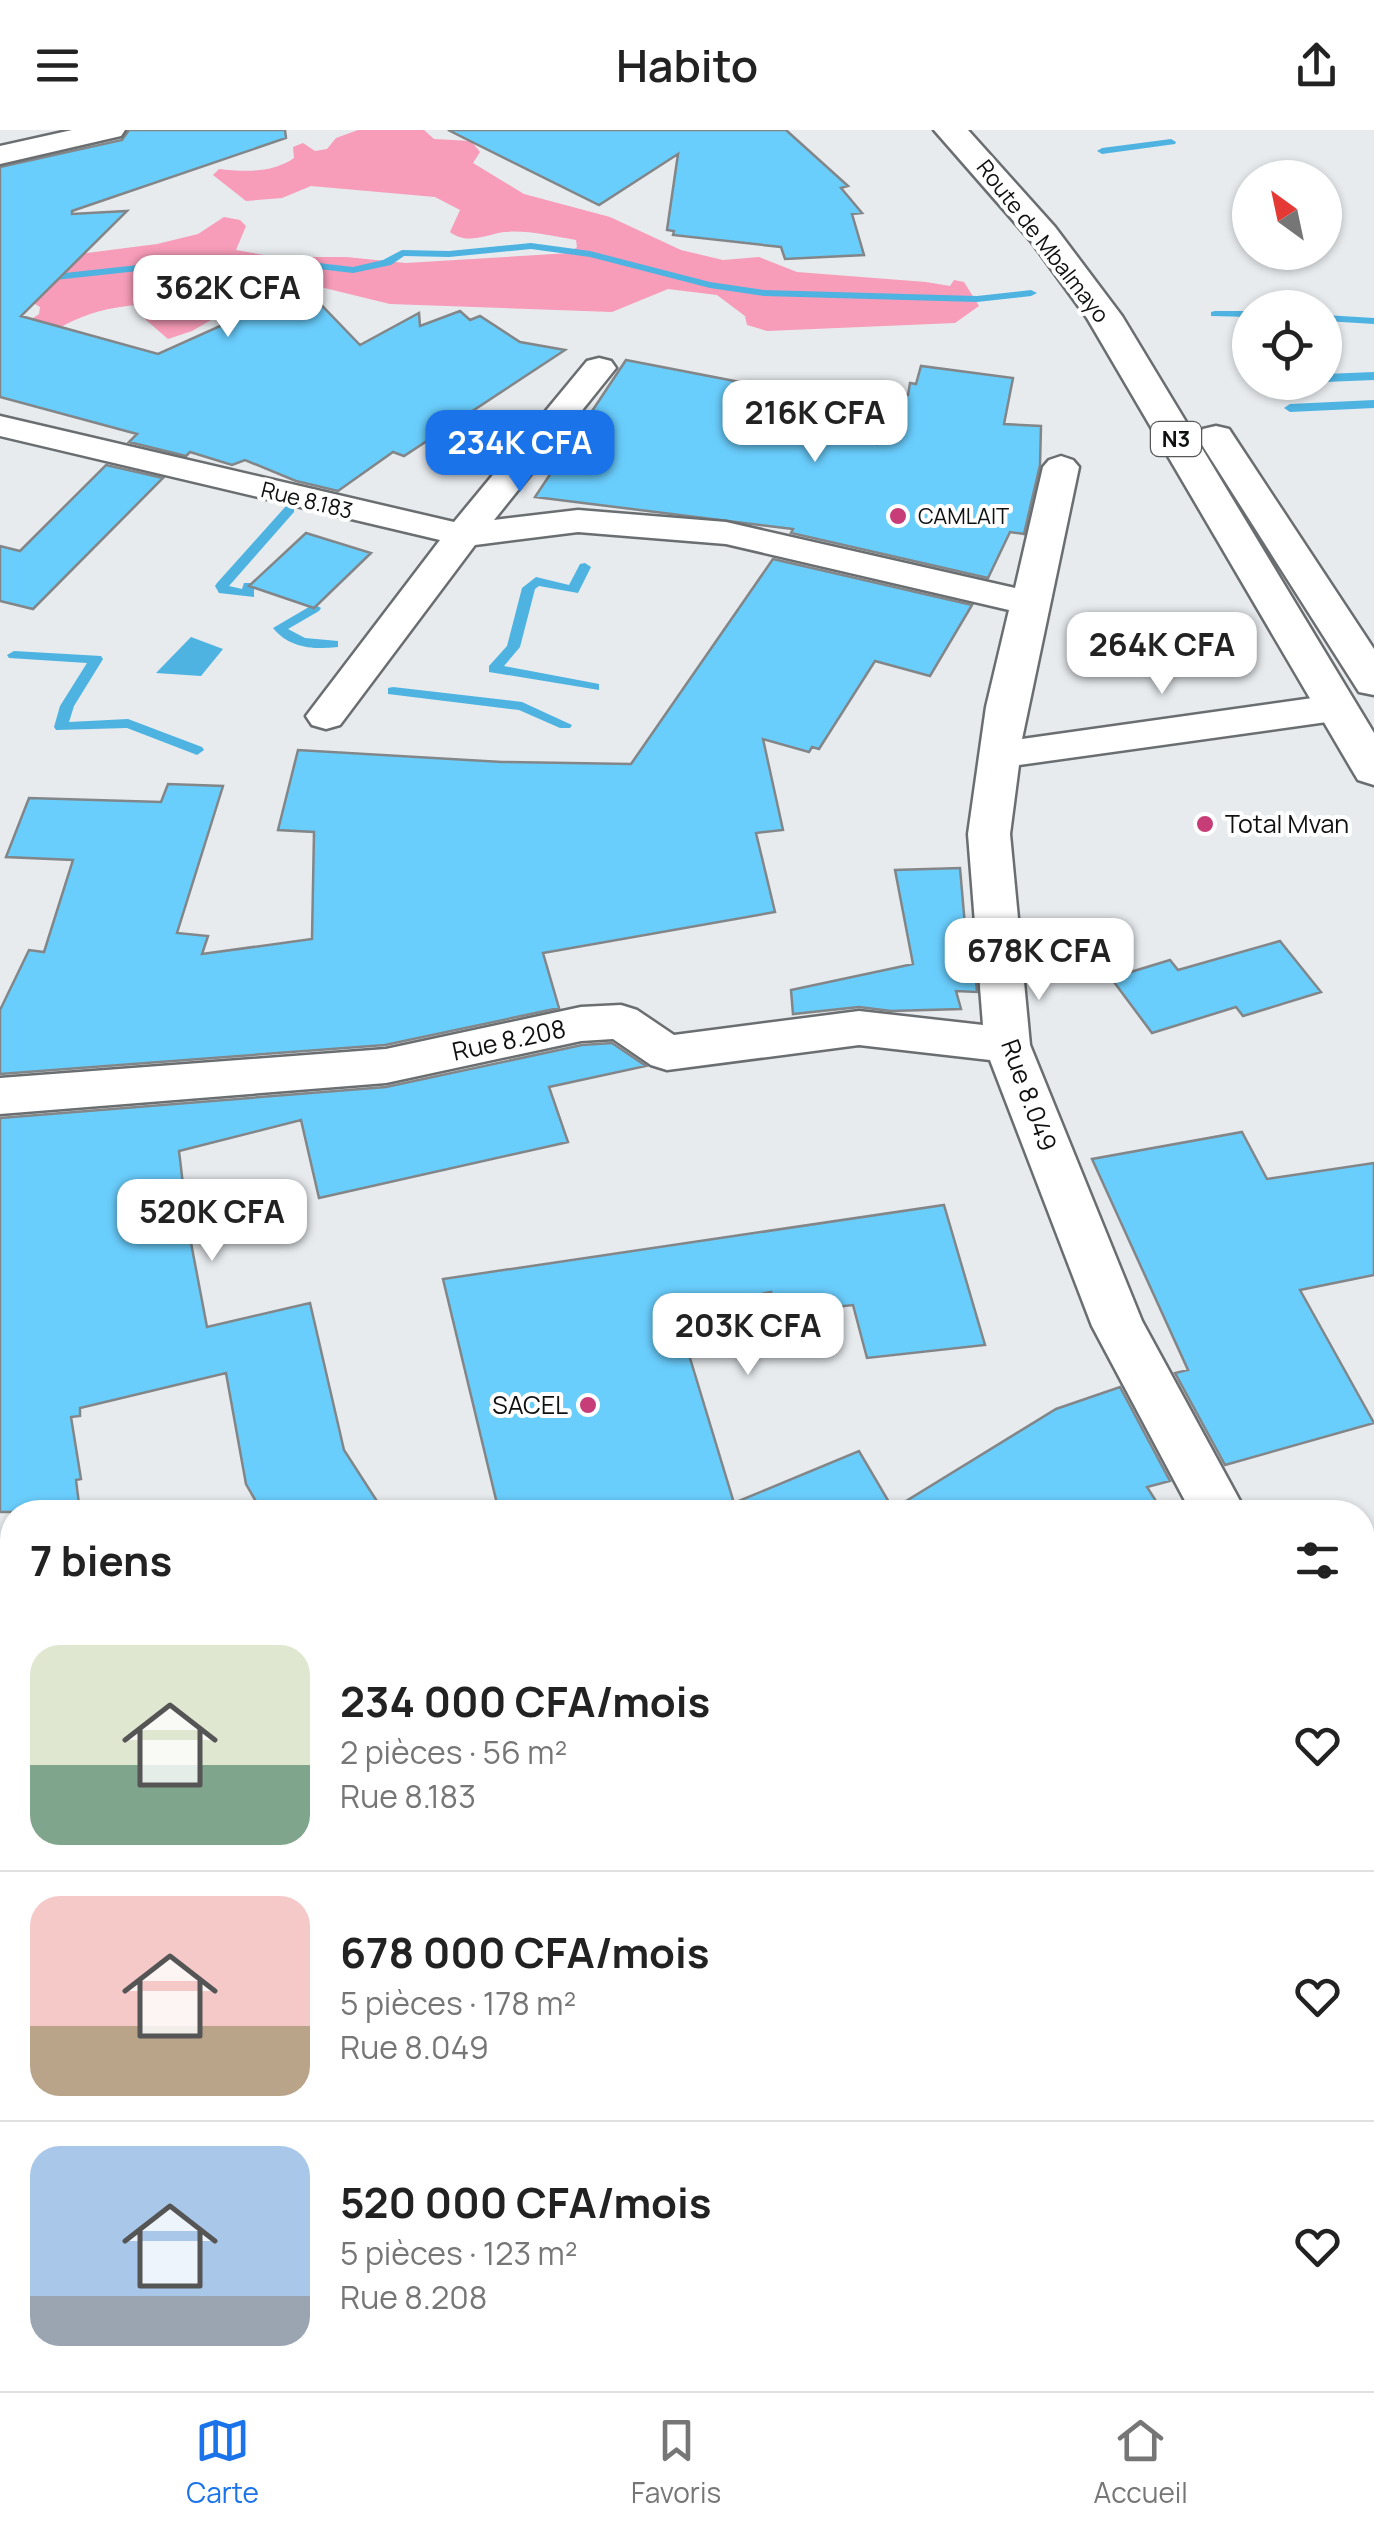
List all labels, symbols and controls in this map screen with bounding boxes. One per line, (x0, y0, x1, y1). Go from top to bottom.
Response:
text: Habito (616, 34, 758, 96)
icon: menu (30, 38, 85, 93)
icon: share (1289, 38, 1344, 93)
street label: Route de Mbalmayo (970, 153, 1116, 329)
north arrow (1232, 160, 1342, 270)
map controls (1232, 160, 1342, 400)
pin: 362K CFA (125, 255, 331, 340)
text: 362K CFA (155, 265, 301, 309)
button: locate (1232, 290, 1342, 400)
pin: 216K CFA (712, 380, 918, 465)
text: 216K CFA (745, 390, 885, 434)
pin: 234K CFA (417, 410, 623, 495)
text: 234K CFA (447, 420, 593, 464)
road number: N3 (1151, 422, 1201, 456)
street label: Rue 8.183 (258, 474, 356, 526)
place label: CAMLAIT (918, 501, 1009, 531)
marker: CAMLAIT (887, 505, 909, 527)
pin: 264K CFA (1059, 612, 1265, 697)
text: 264K CFA (1089, 622, 1235, 666)
place label: Total Mvan (1225, 806, 1349, 841)
marker: Total Mvan (1194, 813, 1216, 835)
pin: 678K CFA (936, 918, 1142, 1003)
text: 678K CFA (967, 928, 1111, 972)
street label: Rue 8.208 (449, 1010, 569, 1069)
street label: Rue 8.049 (993, 1034, 1066, 1155)
pin: 520K CFA (109, 1179, 315, 1264)
text: 520K CFA (139, 1189, 285, 1233)
pin: 203K CFA (645, 1293, 851, 1378)
text: 203K CFA (675, 1303, 821, 1347)
place label: SACEL (492, 1387, 568, 1422)
marker: SACEL (577, 1394, 599, 1416)
text: 7 biens (30, 1531, 172, 1589)
icon: filters (1290, 1533, 1345, 1588)
text: 234 000 CFA/mois (340, 1672, 710, 1730)
icon: home (110, 1685, 230, 1805)
icon: heart (1290, 1718, 1345, 1773)
text: 2 pièces · 56 m² (340, 1730, 567, 1774)
text: Rue 8.183 (340, 1774, 476, 1818)
text: 678 000 CFA/mois (340, 1923, 710, 1981)
icon: home (110, 1936, 230, 2056)
icon: heart (1290, 1969, 1345, 2024)
text: 5 pièces · 178 m² (340, 1981, 576, 2025)
text: Rue 8.049 (340, 2025, 489, 2069)
text: 520 000 CFA/mois (340, 2173, 711, 2231)
icon: home (110, 2186, 230, 2306)
icon: heart (1290, 2219, 1345, 2274)
text: 5 pièces · 123 m² (340, 2231, 578, 2275)
text: Rue 8.208 (340, 2275, 487, 2319)
tab: Carte (186, 2413, 259, 2511)
tab: Favoris (631, 2413, 721, 2511)
tab: Accueil (1093, 2413, 1188, 2511)

